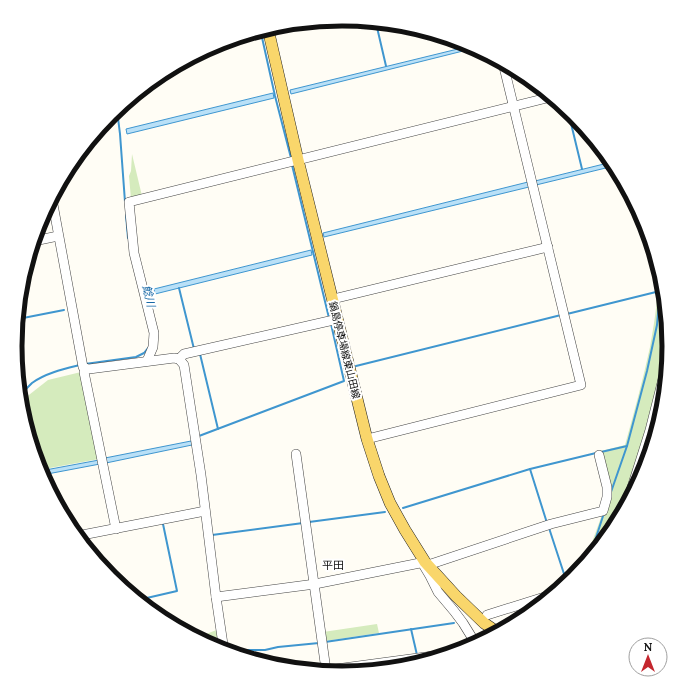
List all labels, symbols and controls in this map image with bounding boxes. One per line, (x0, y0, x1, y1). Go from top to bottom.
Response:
water label: 鯰川 (140, 284, 159, 309)
street label: 鍋島停車場線東山田線 (326, 300, 363, 400)
district label: 平田 (322, 558, 344, 572)
north arrow (628, 637, 668, 677)
text: N (644, 640, 653, 654)

